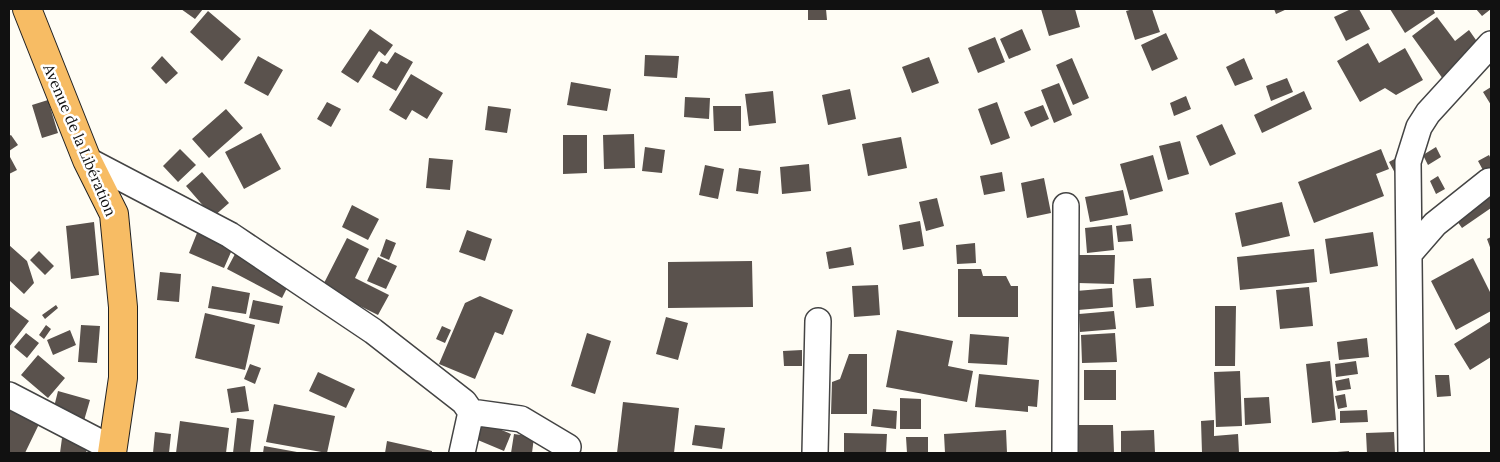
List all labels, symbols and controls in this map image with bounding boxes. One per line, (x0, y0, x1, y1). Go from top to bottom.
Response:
street label: Avenue de la Libération (39, 60, 121, 219)

